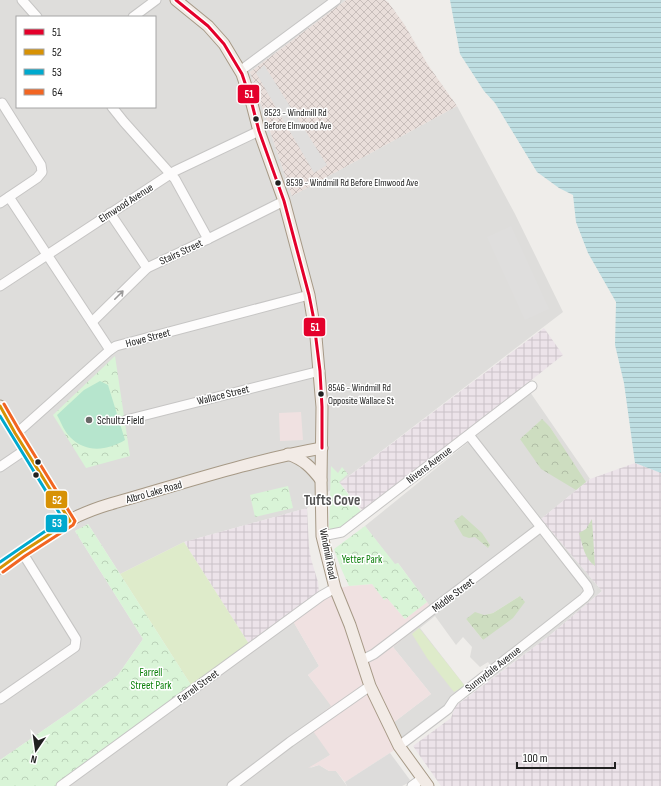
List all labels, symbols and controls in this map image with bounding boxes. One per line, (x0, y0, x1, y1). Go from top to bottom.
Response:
legend (16, 16, 156, 108)
text: 51 (52, 25, 62, 40)
text: 52 (52, 45, 62, 60)
text: 53 (52, 65, 62, 80)
line badge: 51 (237, 84, 260, 104)
text: 64 (52, 85, 62, 100)
text: 51 (244, 88, 254, 101)
place label: 8523 - Windmill Rd Before Elmwood Ave (264, 107, 332, 132)
marker: 8523 - Windmill Rd Before Elmwood Ave (251, 114, 261, 124)
place label: 8539 - Windmill Rd Before Elmwood Ave (286, 177, 418, 189)
marker: 8539 - Windmill Rd Before Elmwood Ave (273, 178, 283, 188)
street label: Elmwood Avenue (96, 181, 156, 225)
street label: Stairs Street (157, 236, 205, 268)
one-way arrow (114, 290, 124, 300)
line badge: 51 (303, 317, 326, 337)
text: 51 (310, 321, 320, 334)
street label: Howe Street (124, 326, 172, 350)
street label: Wallace Street (196, 382, 251, 408)
place label: 8546 - Windmill Rd Opposite Wallace St (328, 382, 394, 407)
marker: 8546 - Windmill Rd Opposite Wallace St (316, 389, 326, 399)
place label: Schultz Field (97, 414, 144, 427)
marker: Schultz Field (84, 415, 94, 425)
street label: Nivens Avenue (404, 444, 454, 486)
unlabelled marker (33, 457, 43, 467)
unlabelled marker (31, 470, 41, 480)
street label: Albro Lake Road (124, 478, 184, 506)
line badge: 52 (45, 490, 68, 509)
district label: Tufts Cove (304, 491, 360, 510)
text: 52 (52, 494, 62, 507)
line badge: 53 (45, 514, 68, 533)
text: 53 (52, 517, 62, 530)
street label: Windmill Road (317, 527, 339, 581)
park label: Yetter Park (342, 553, 383, 566)
street label: Middle Street (429, 575, 477, 615)
street label: Sunnydale Avenue (463, 643, 523, 695)
park label: Farrell Street Park (130, 666, 172, 692)
street label: Farrell Street (175, 666, 222, 705)
north arrow (16, 730, 56, 770)
scale bar (517, 744, 615, 770)
text: 100 m (523, 751, 548, 766)
text: N (29, 752, 38, 766)

